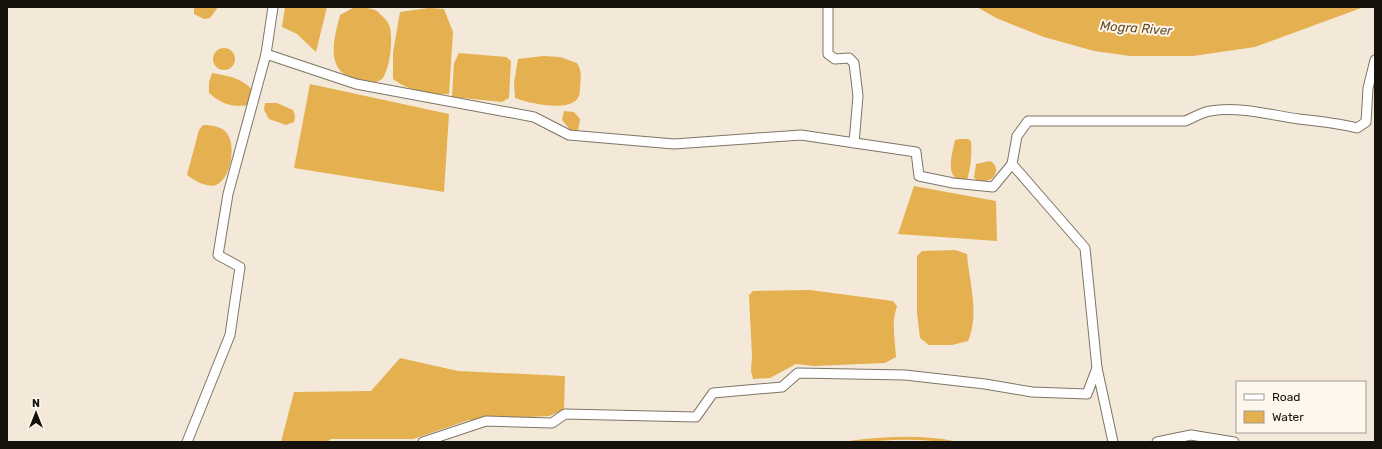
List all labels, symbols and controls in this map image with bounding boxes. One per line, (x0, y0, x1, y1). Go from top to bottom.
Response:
water label: Mogra River (1099, 18, 1174, 39)
legend (1236, 381, 1366, 433)
text: Road (1272, 390, 1300, 404)
north arrow (16, 393, 56, 433)
text: N (32, 397, 40, 410)
text: Water (1272, 410, 1304, 424)

